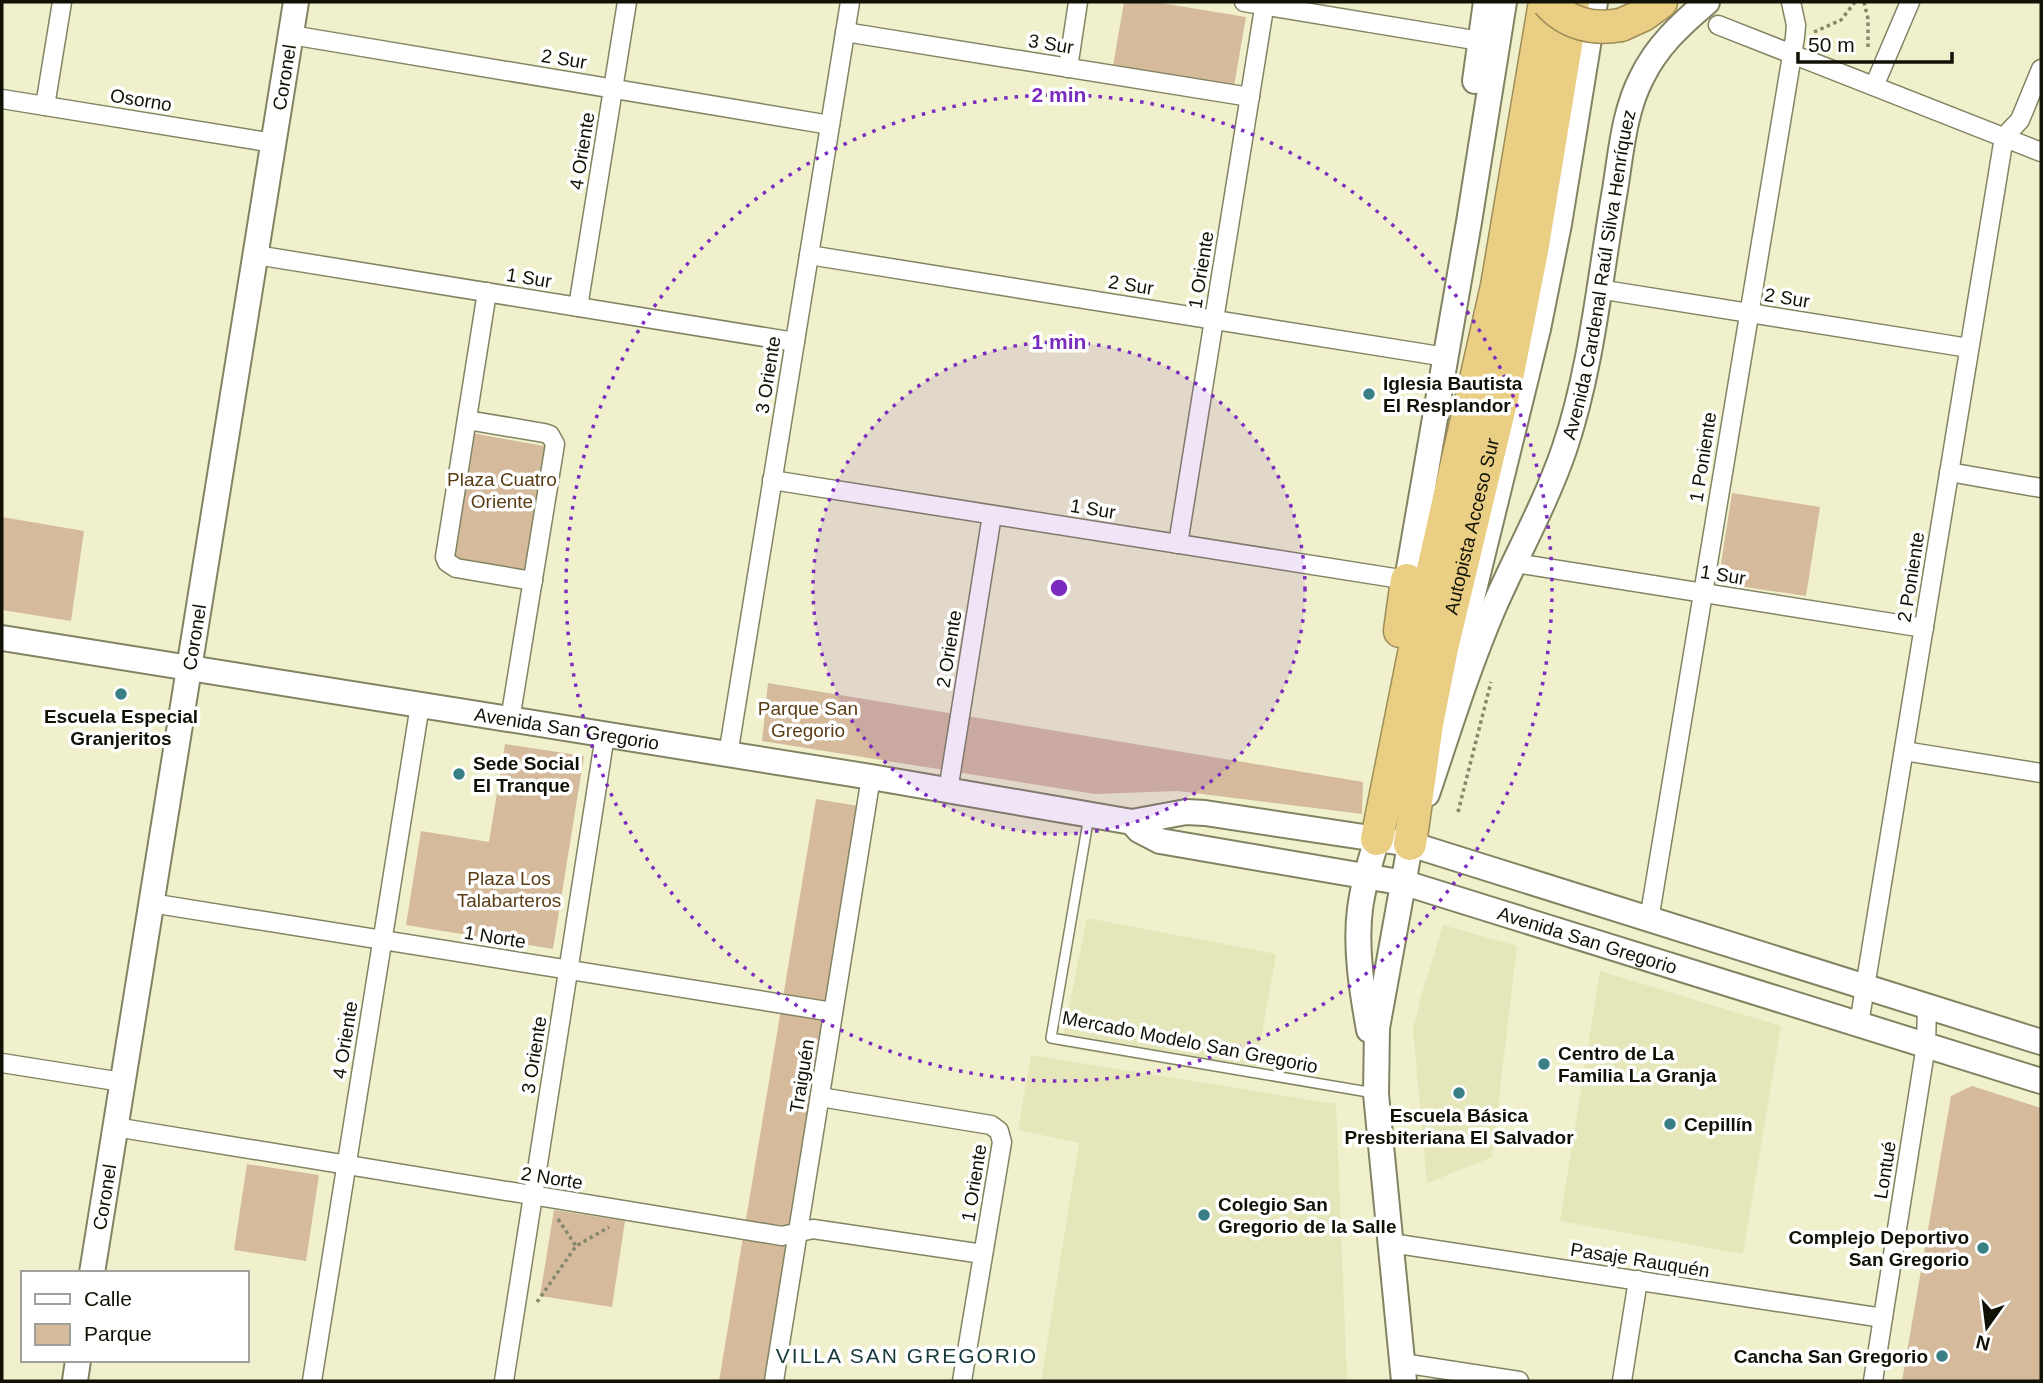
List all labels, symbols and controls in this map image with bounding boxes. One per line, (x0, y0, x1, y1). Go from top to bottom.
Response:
scale bar (1798, 21, 1952, 65)
street label: 3 Sur (1027, 30, 1076, 58)
text: 50 m (1808, 33, 1855, 56)
street label: Coronel (268, 43, 300, 112)
street label: 2 Sur (540, 45, 589, 73)
text: 2 min (1032, 83, 1086, 106)
street label: Osorno (109, 85, 173, 115)
street label: Avenida Cardenal Raúl Silva Henríquez (1558, 107, 1639, 442)
street label: 4 Oriente (566, 111, 598, 191)
street label: 1 Oriente (1185, 230, 1217, 310)
street label: 1 Sur (505, 264, 554, 292)
street label: 2 Sur (1107, 271, 1156, 299)
street label: 2 Sur (1763, 284, 1812, 312)
text: 1 min (1032, 330, 1086, 353)
street label: 3 Oriente (752, 335, 784, 415)
place label: Iglesia Bautista El Resplandor (1383, 373, 1523, 416)
marker: Iglesia Bautista El Resplandor (1361, 386, 1377, 402)
street label: 1 Poniente (1686, 410, 1720, 504)
street label: Autopista Acceso Sur (1440, 435, 1503, 616)
park label: Plaza Cuatro Oriente (447, 469, 557, 512)
street label: 1 Sur (1069, 495, 1118, 523)
street label: 2 Poniente (1894, 530, 1928, 624)
street label: 1 Sur (1699, 561, 1748, 589)
centre of rings (1047, 576, 1071, 600)
street label: Coronel (178, 603, 210, 672)
street label: 2 Oriente (933, 609, 965, 689)
marker: Escuela Especial Granjeritos (113, 686, 129, 702)
park label: Parque San Gregorio (758, 698, 858, 741)
street label: Avenida San Gregorio (473, 703, 661, 753)
place label: Escuela Especial Granjeritos (44, 706, 198, 749)
place label: Sede Social El Tranque (473, 753, 580, 796)
marker: Sede Social El Tranque (451, 766, 467, 782)
park label: Plaza Los Talabarteros (457, 868, 561, 911)
street label: Avenida San Gregorio (1495, 902, 1680, 978)
street label: 1 Norte (463, 922, 527, 952)
street label: 4 Oriente (329, 1000, 361, 1080)
street label: Mercado Modelo San Gregorio (1060, 1007, 1320, 1077)
street label: 3 Oriente (518, 1015, 550, 1095)
street label: Traiguén (786, 1038, 818, 1114)
place label: Centro de La Familia La Granja (1558, 1043, 1717, 1086)
marker: Centro de La Familia La Granja (1536, 1056, 1552, 1072)
marker: Escuela Básica Presbiteriana El Salvador (1451, 1085, 1467, 1101)
place label: Escuela Básica Presbiteriana El Salvador (1344, 1105, 1574, 1148)
place label: Cepillín (1684, 1114, 1753, 1135)
marker: Cepillín (1662, 1116, 1678, 1132)
street label: Lontué (1870, 1140, 1900, 1200)
street label: 1 Oriente (958, 1143, 990, 1223)
street label: Coronel (89, 1162, 120, 1232)
street label: 2 Norte (520, 1163, 584, 1193)
place label: Colegio San Gregorio de la Salle (1218, 1194, 1396, 1237)
marker: Colegio San Gregorio de la Salle (1196, 1207, 1212, 1223)
place label: Complejo Deportivo San Gregorio (1788, 1227, 1969, 1270)
street label: Pasaje Rauquén (1569, 1239, 1711, 1281)
marker: Complejo Deportivo San Gregorio (1975, 1240, 1991, 1256)
legend (21, 1271, 248, 1362)
text: Calle (84, 1287, 132, 1310)
north arrow (1952, 1292, 2022, 1362)
text: Parque (84, 1322, 152, 1345)
text: N (1974, 1331, 1992, 1355)
district label: VILLA SAN GREGORIO (776, 1344, 1038, 1367)
place label: Cancha San Gregorio (1734, 1346, 1928, 1367)
marker: Cancha San Gregorio (1934, 1348, 1950, 1364)

